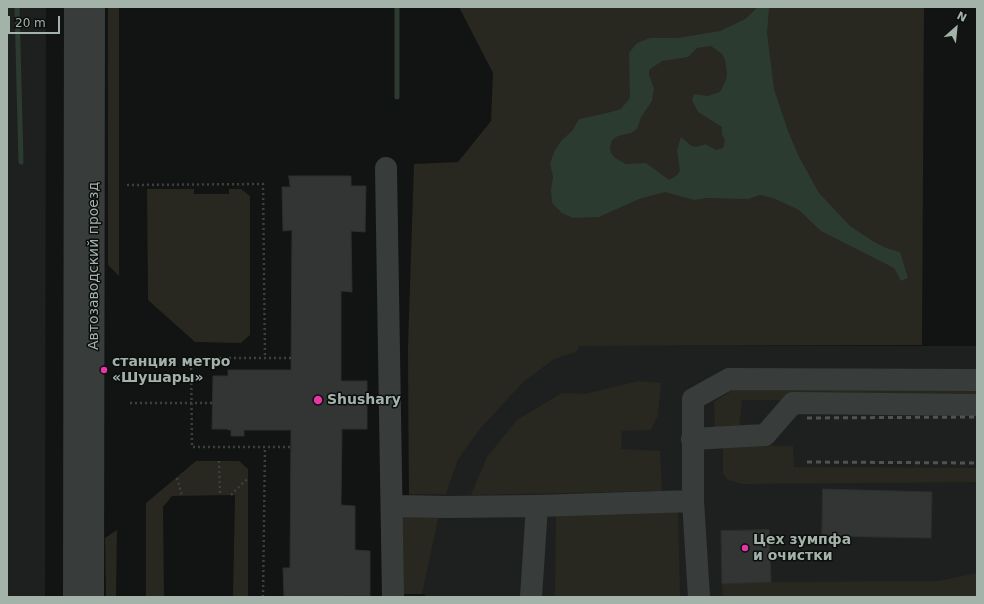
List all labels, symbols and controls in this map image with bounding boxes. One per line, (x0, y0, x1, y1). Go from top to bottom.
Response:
scale bar (10, 8, 62, 34)
north arrow (936, 8, 976, 48)
text: N (955, 9, 969, 25)
text: 20 m (15, 16, 46, 30)
street label: Автозаводский проезд (86, 182, 102, 350)
place label: станция метро «Шушары» (112, 354, 230, 386)
marker: станция метро «Шушары» (99, 365, 109, 375)
place label: Shushary (327, 392, 401, 408)
marker: Shushary (312, 394, 324, 406)
place label: Цех зумпфа и очистки (753, 532, 851, 564)
marker: Цех зумпфа и очистки (740, 543, 750, 553)

